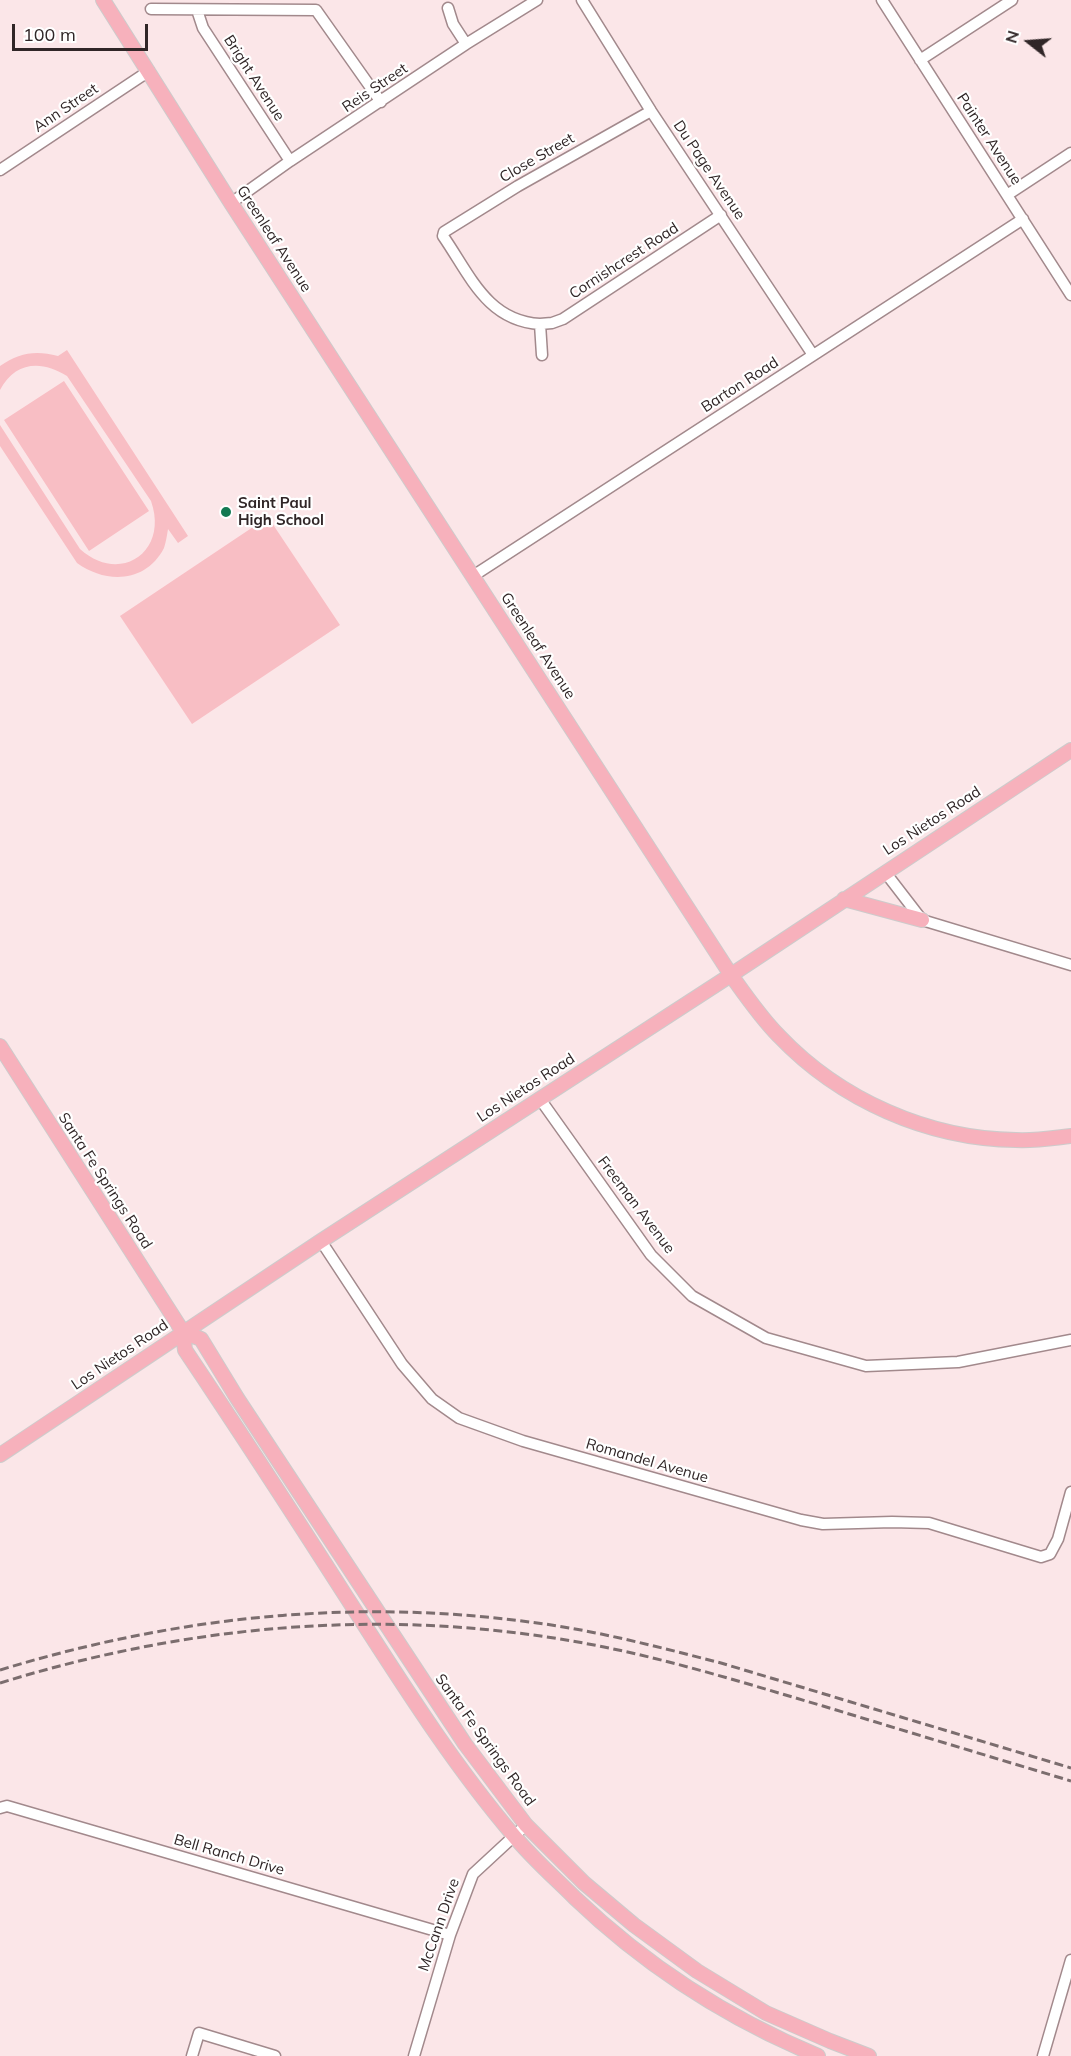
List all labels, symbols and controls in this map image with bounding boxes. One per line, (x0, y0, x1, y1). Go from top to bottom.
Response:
scale bar (15, 12, 152, 50)
north arrow (999, 12, 1059, 72)
text: 100 m (23, 23, 76, 46)
text: N (1000, 28, 1023, 45)
street label: Bright Avenue (220, 32, 288, 124)
street label: Reis Street (339, 60, 411, 116)
street label: Ann Street (30, 80, 102, 136)
street label: Painter Avenue (953, 90, 1025, 188)
street label: Du Page Avenue (669, 117, 749, 223)
street label: Close Street (496, 129, 578, 187)
street label: Greenleaf Avenue (233, 182, 315, 296)
street label: Cornishcrest Road (566, 219, 682, 303)
street label: Barton Road (698, 353, 782, 417)
place label: Saint Paul High School (238, 494, 324, 529)
marker: Saint Paul High School (219, 505, 233, 519)
street label: Greenleaf Avenue (497, 589, 579, 703)
street label: Los Nietos Road (880, 783, 984, 859)
street label: Los Nietos Road (474, 1050, 578, 1126)
street label: Santa Fe Springs Road (54, 1109, 156, 1253)
street label: Freeman Avenue (594, 1153, 678, 1257)
street label: Los Nietos Road (68, 1316, 172, 1394)
street label: Romandel Avenue (584, 1435, 710, 1487)
street label: Santa Fe Springs Road (431, 1670, 539, 1810)
street label: Bell Ranch Drive (172, 1831, 286, 1879)
street label: McCann Drive (415, 1876, 463, 1974)

